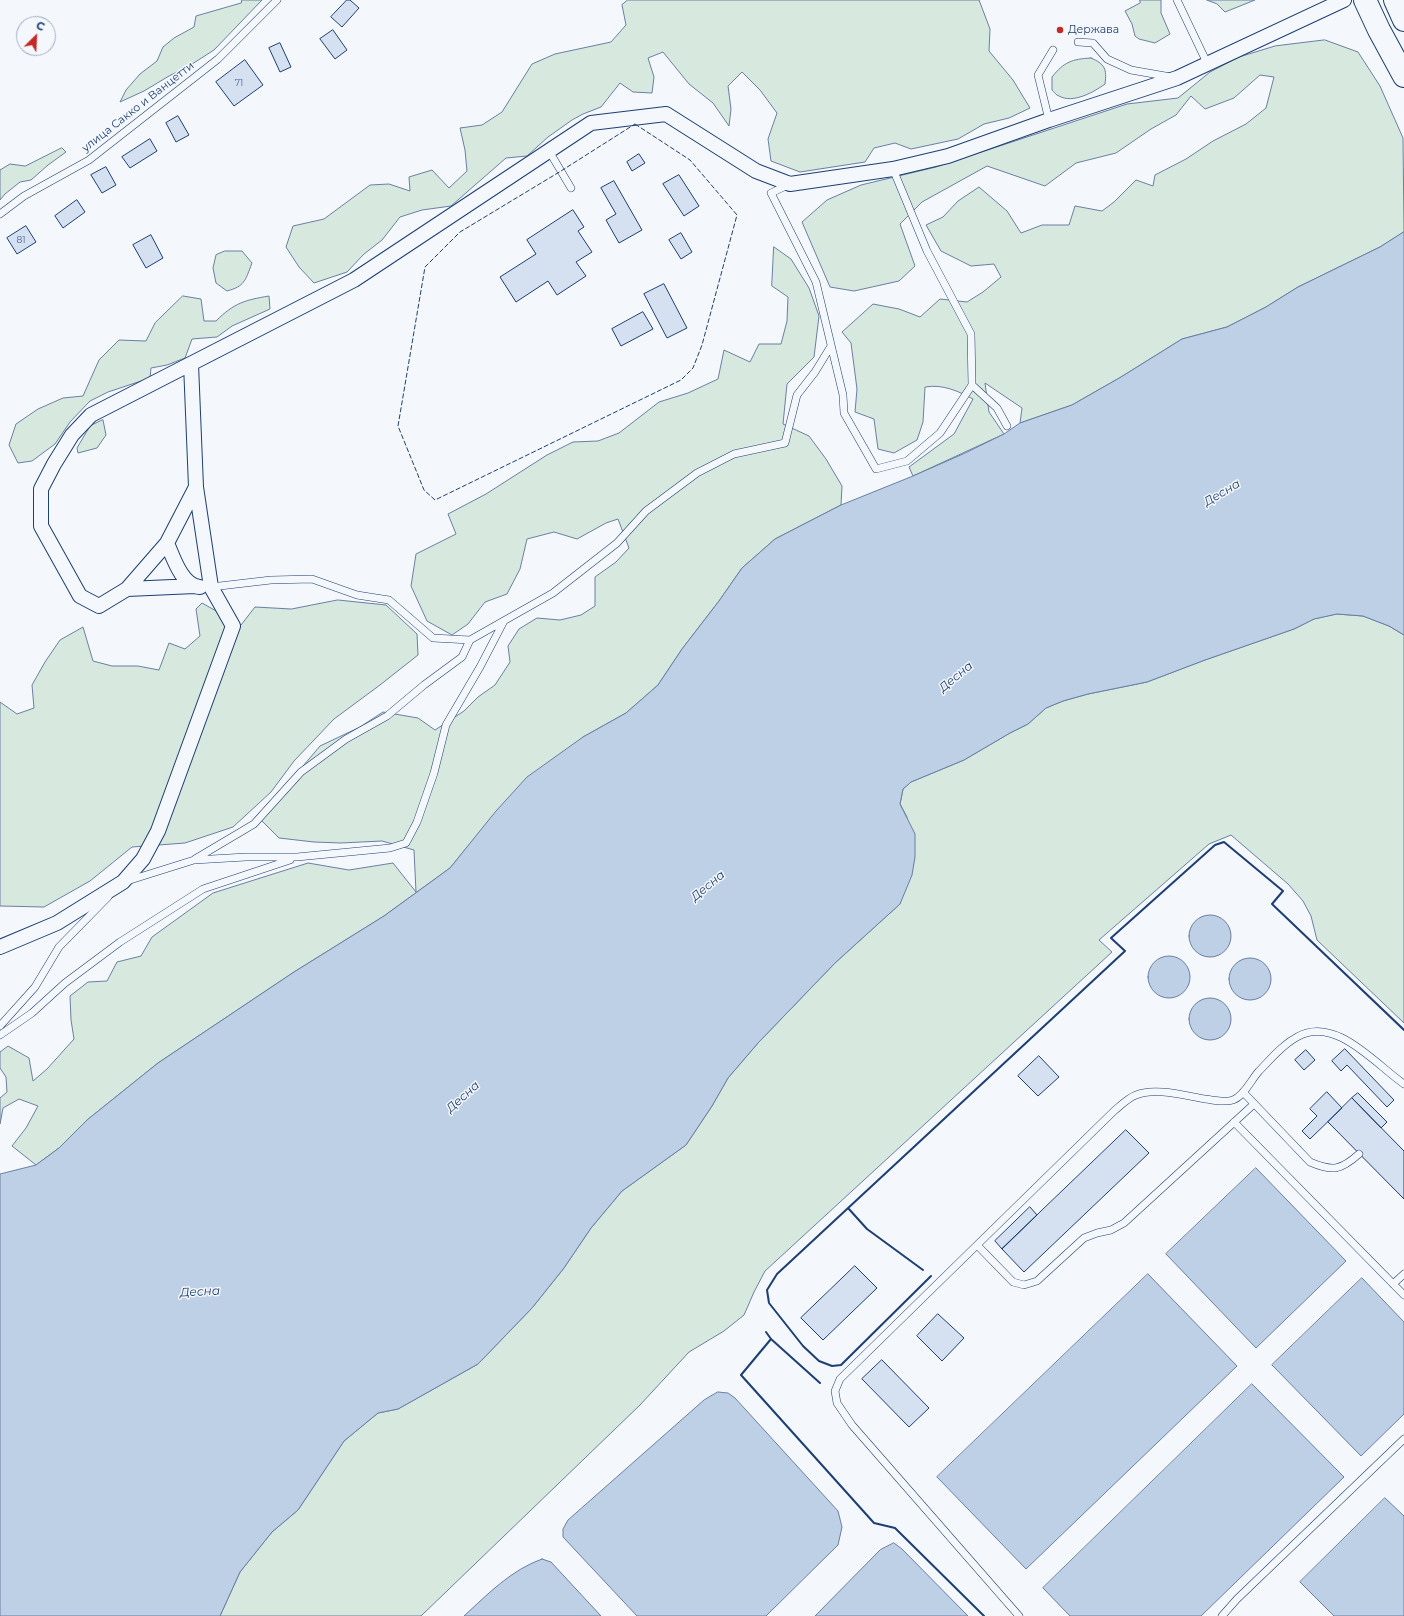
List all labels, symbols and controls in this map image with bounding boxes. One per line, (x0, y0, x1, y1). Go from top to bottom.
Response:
north arrow (16, 16, 56, 56)
text: С (34, 18, 47, 34)
place label: Держава (1068, 23, 1119, 37)
marker: Держава (1055, 25, 1065, 35)
street label: улица Сакко и Ванцетти (79, 59, 197, 155)
house number: 71 (235, 78, 243, 88)
house number: 81 (17, 235, 25, 245)
water label: Десна (1201, 477, 1243, 509)
water label: Десна (936, 659, 976, 695)
water label: Десна (688, 868, 728, 904)
water label: Десна (443, 1078, 483, 1116)
water label: Десна (180, 1284, 220, 1300)

